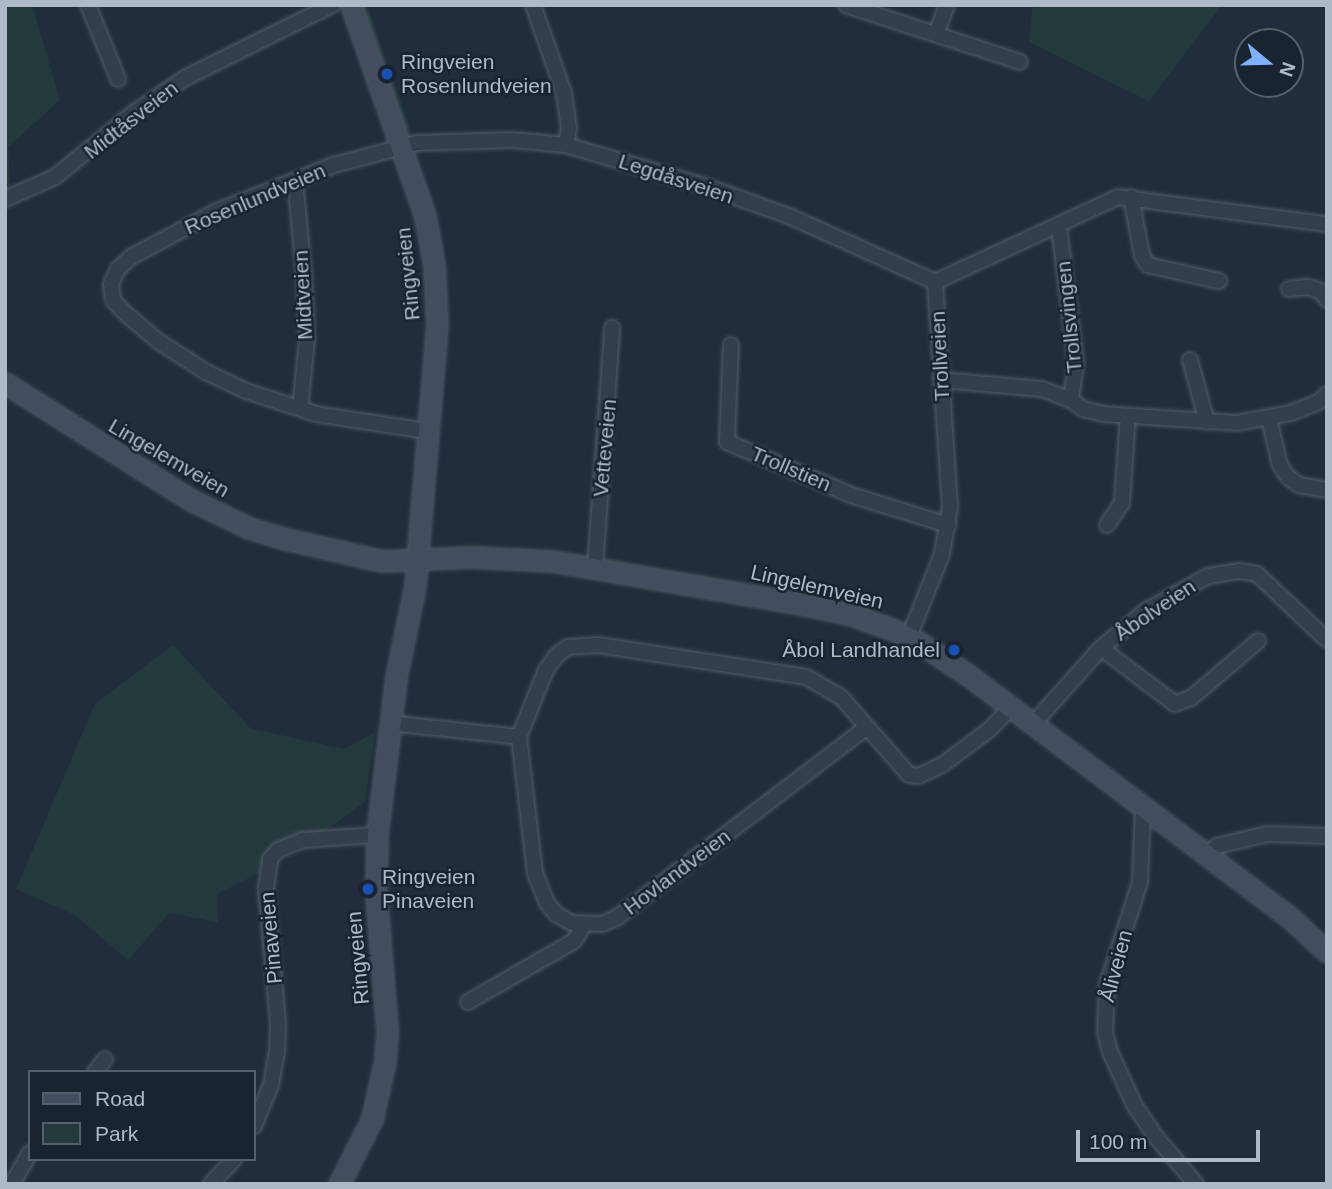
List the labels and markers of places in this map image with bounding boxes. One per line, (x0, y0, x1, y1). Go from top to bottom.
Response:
place label: Ringveien Rosenlundveien (401, 49, 552, 99)
marker: Ringveien Rosenlundveien (379, 66, 395, 82)
place label: Åbol Landhandel (782, 637, 940, 663)
marker: Åbol Landhandel (946, 642, 962, 658)
place label: Ringveien Pinaveien (382, 864, 475, 914)
marker: Ringveien Pinaveien (360, 881, 376, 897)

